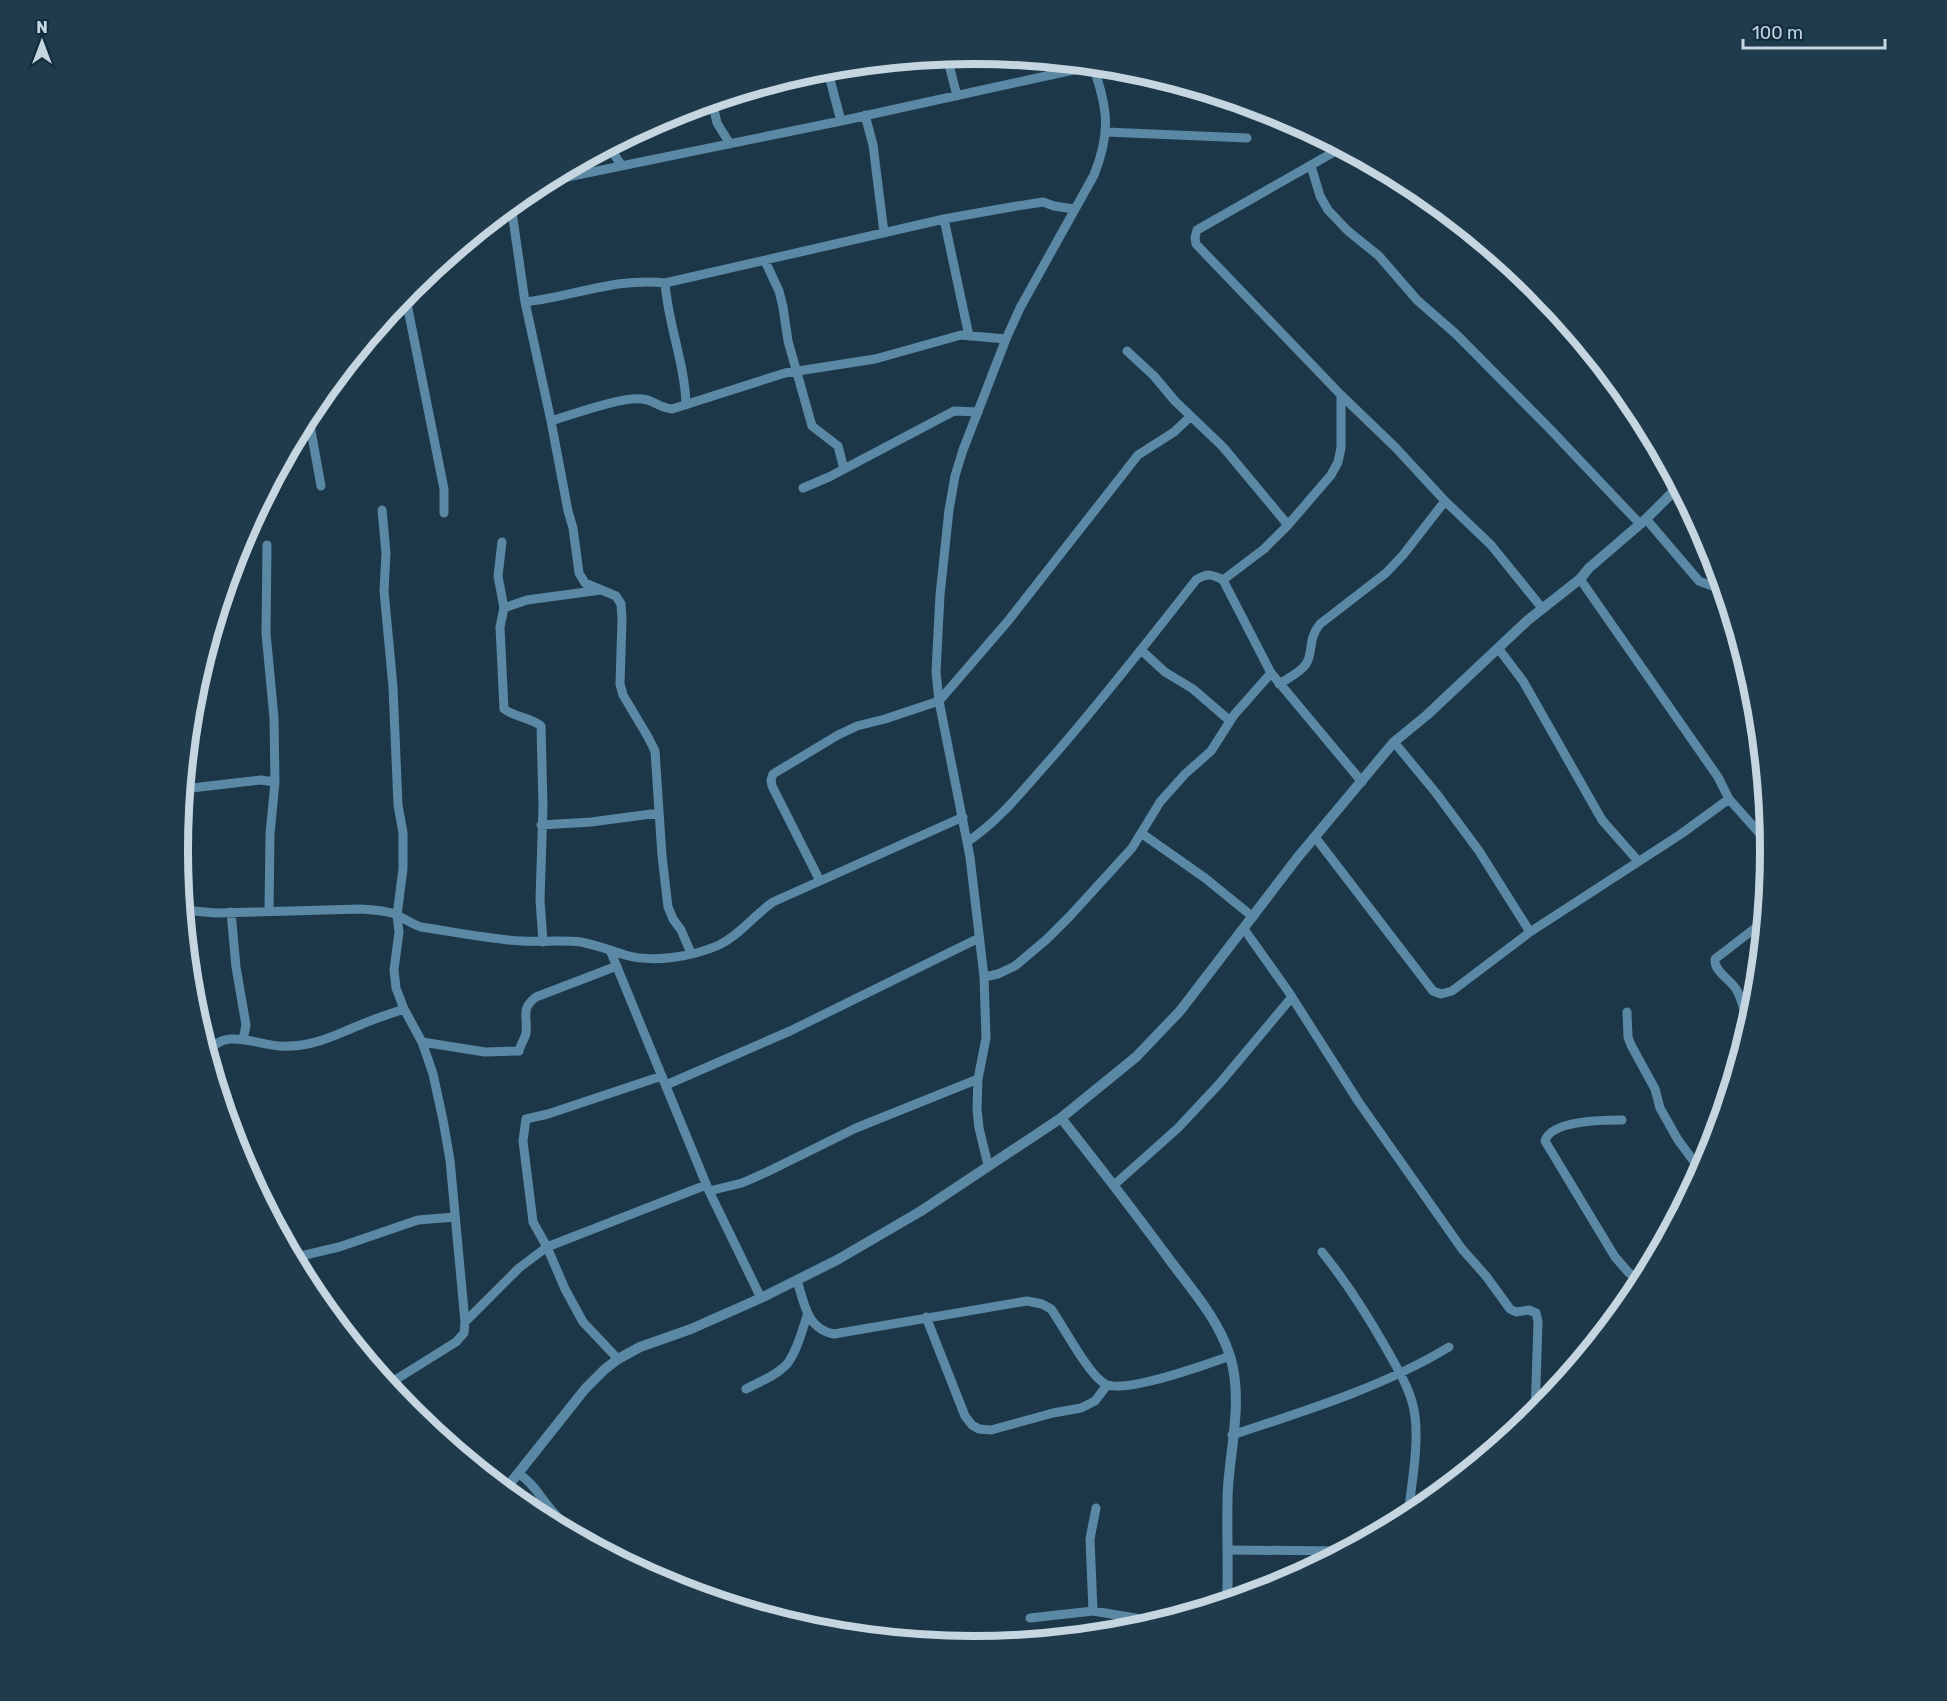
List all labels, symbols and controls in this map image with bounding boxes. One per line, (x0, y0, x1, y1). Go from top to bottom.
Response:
north arrow (12, 12, 72, 72)
scale bar (1743, 12, 1886, 50)
text: N (36, 18, 48, 37)
text: 100 m (1752, 22, 1803, 44)

